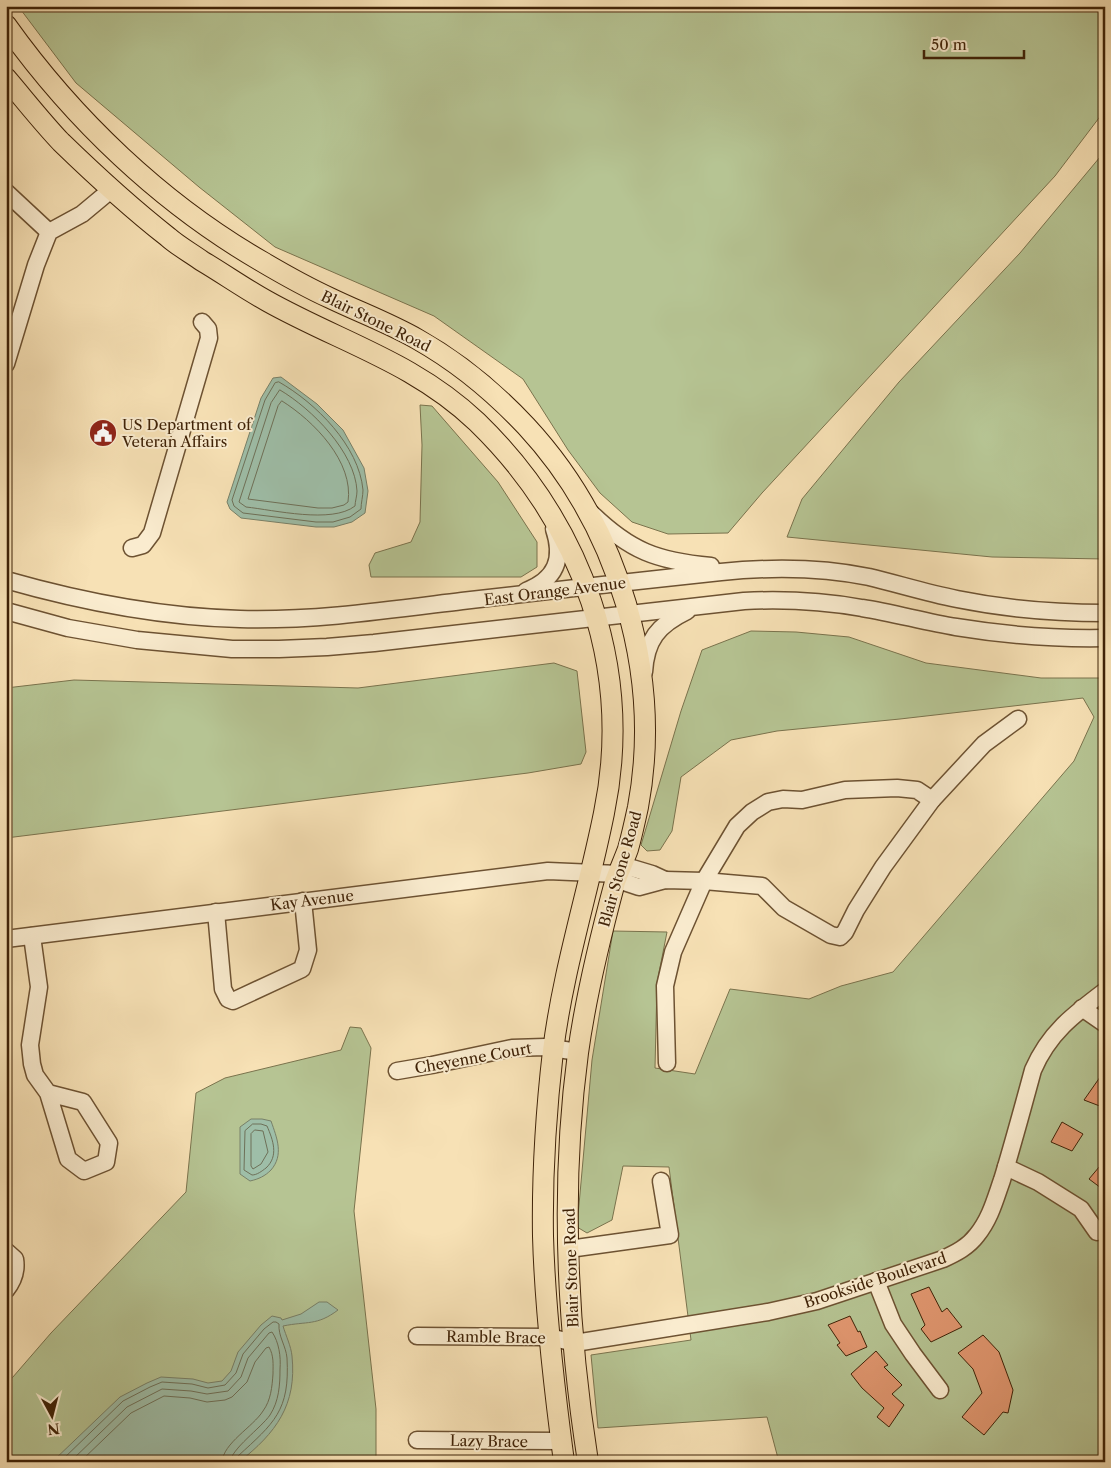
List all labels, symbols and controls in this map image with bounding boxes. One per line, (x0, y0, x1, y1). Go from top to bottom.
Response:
scale bar (924, 28, 1024, 60)
text: 50 m (931, 35, 967, 54)
street label: Blair Stone Road (318, 286, 434, 356)
place label: US Department of Veteran Affairs (121, 415, 253, 451)
public building icon: US Department of Veteran Affairs (88, 418, 118, 448)
street label: East Orange Avenue (483, 573, 627, 609)
street label: Blair Stone Road (594, 809, 646, 929)
street label: Kay Avenue (269, 885, 355, 915)
street label: Cheyenne Court (413, 1038, 534, 1078)
street label: Blair Stone Road (559, 1208, 583, 1328)
street label: Brookside Boulevard (801, 1248, 949, 1312)
street label: Ramble Brace (446, 1327, 546, 1347)
north arrow (28, 1390, 78, 1440)
text: N (46, 1419, 61, 1439)
street label: Lazy Brace (450, 1431, 528, 1451)

